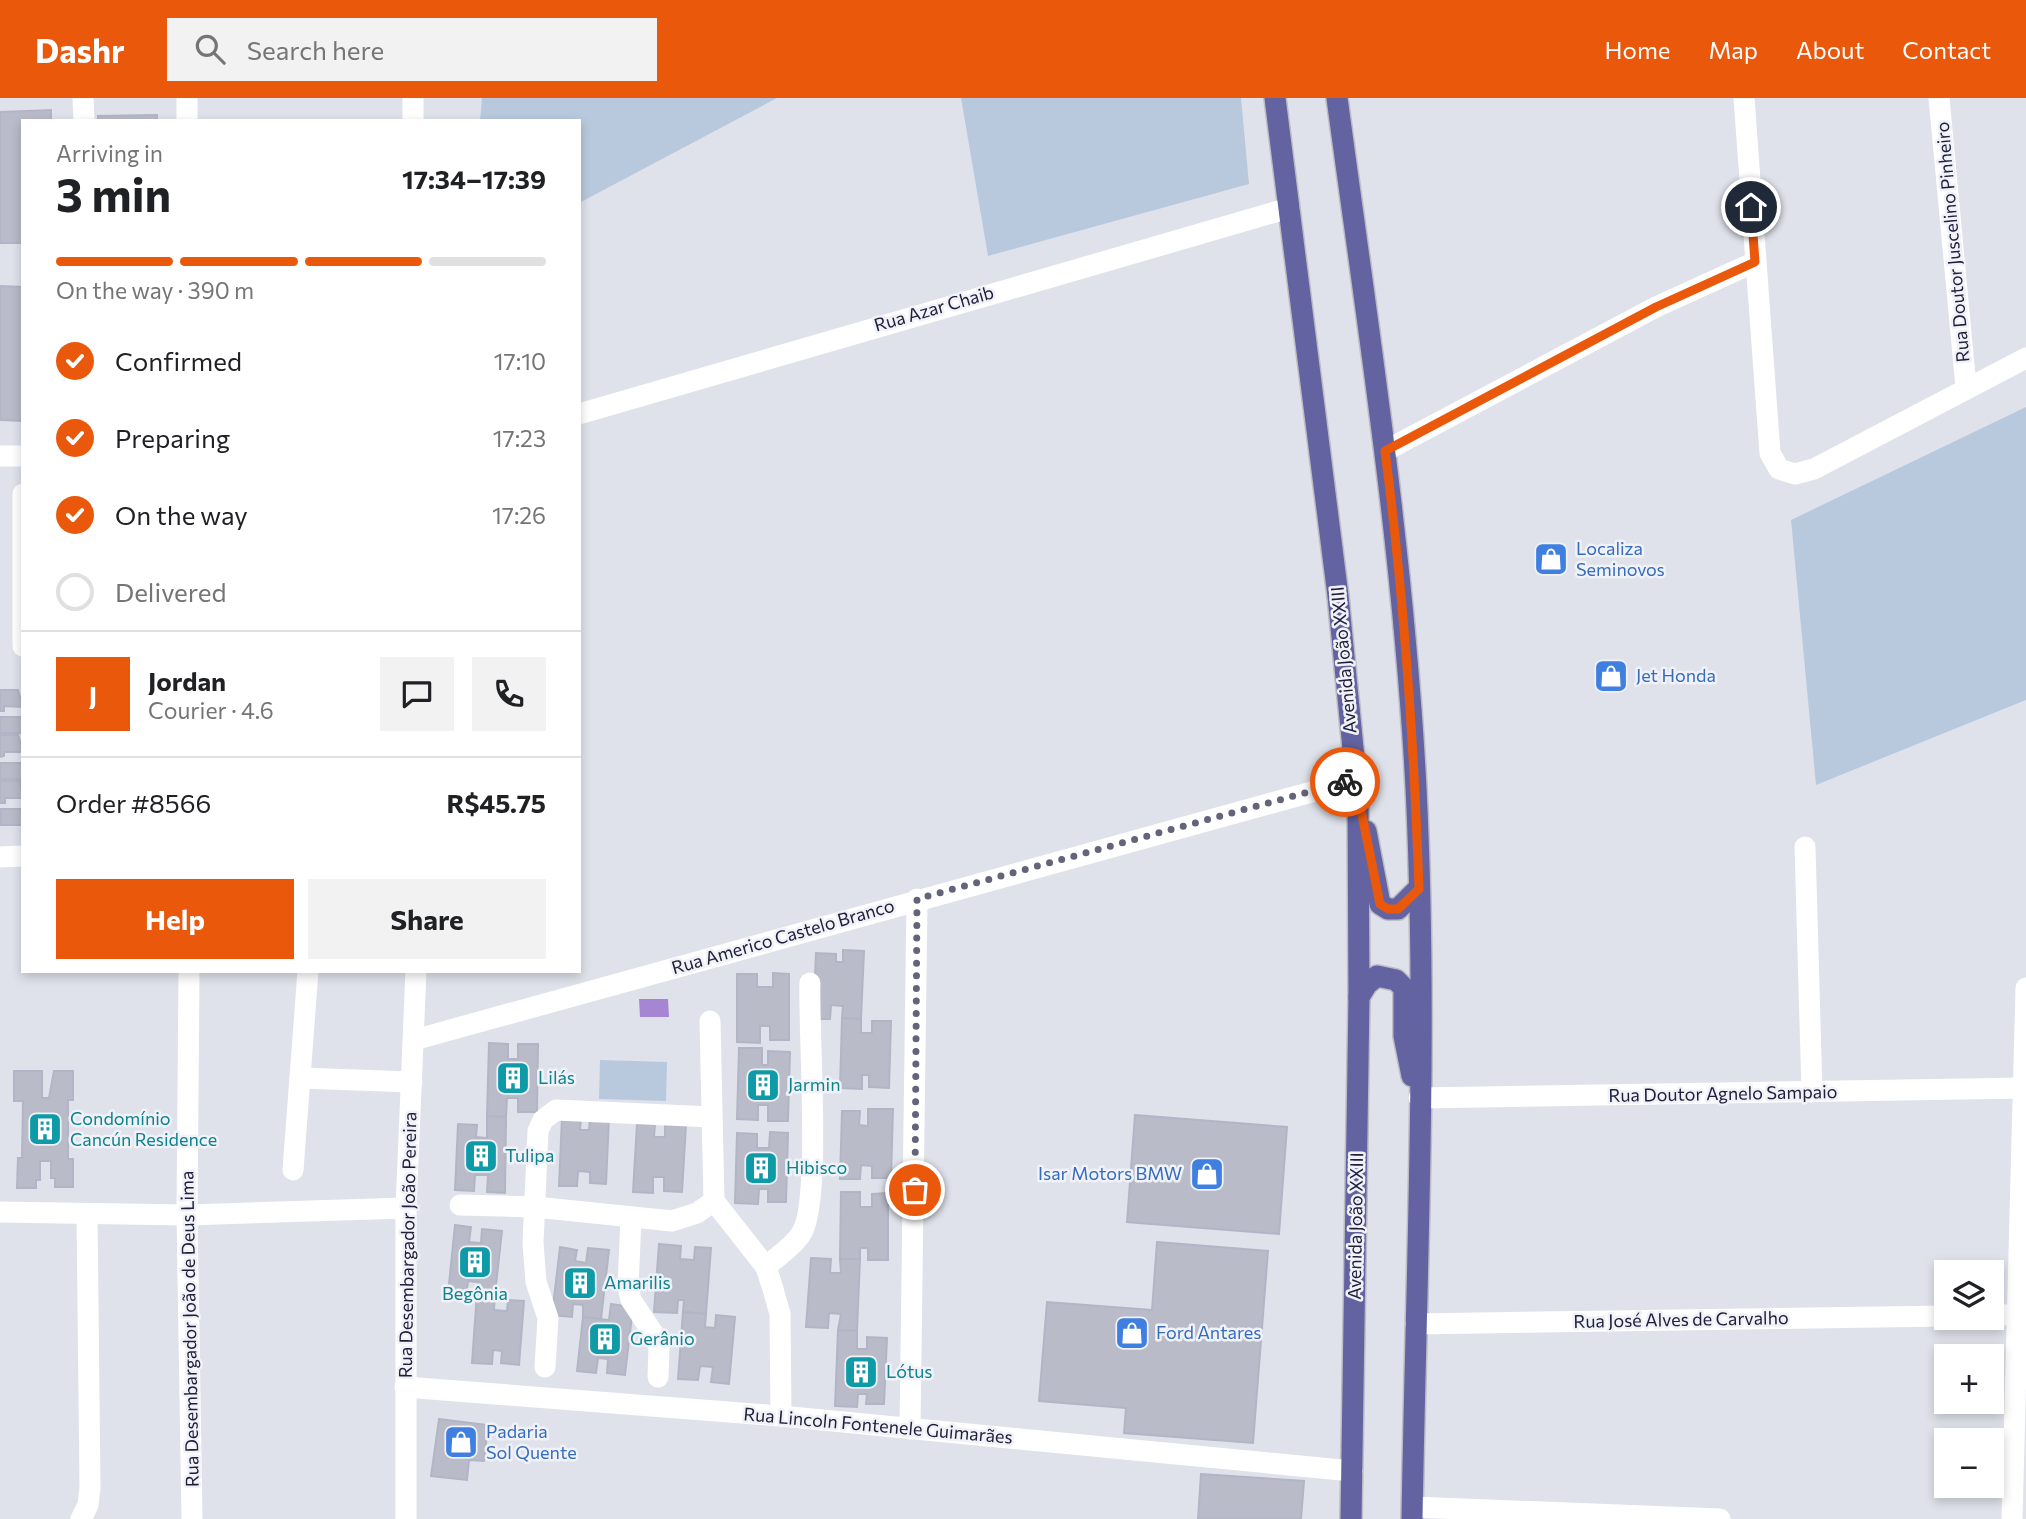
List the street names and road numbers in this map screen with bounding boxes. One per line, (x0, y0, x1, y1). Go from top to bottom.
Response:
street label: Rua Doutor Juscelino Pinheiro (1931, 121, 1973, 363)
street label: Rua Azar Chaib (871, 280, 996, 336)
street label: Avenida João XXIII (1326, 586, 1360, 734)
street label: Rua Americo Castelo Branco (669, 894, 897, 978)
street label: Rua Doutor Agnelo Sampaio (1608, 1080, 1838, 1106)
street label: Rua Desembargador João Pereira (394, 1112, 420, 1378)
street label: Avenida João XXIII (1343, 1152, 1367, 1300)
street label: Rua Desembargador João de Deus Lima (175, 1171, 203, 1487)
street label: Rua José Alves de Carvalho (1573, 1306, 1789, 1332)
street label: Rua Lincoln Fontenele Guimarães (743, 1402, 1014, 1448)

